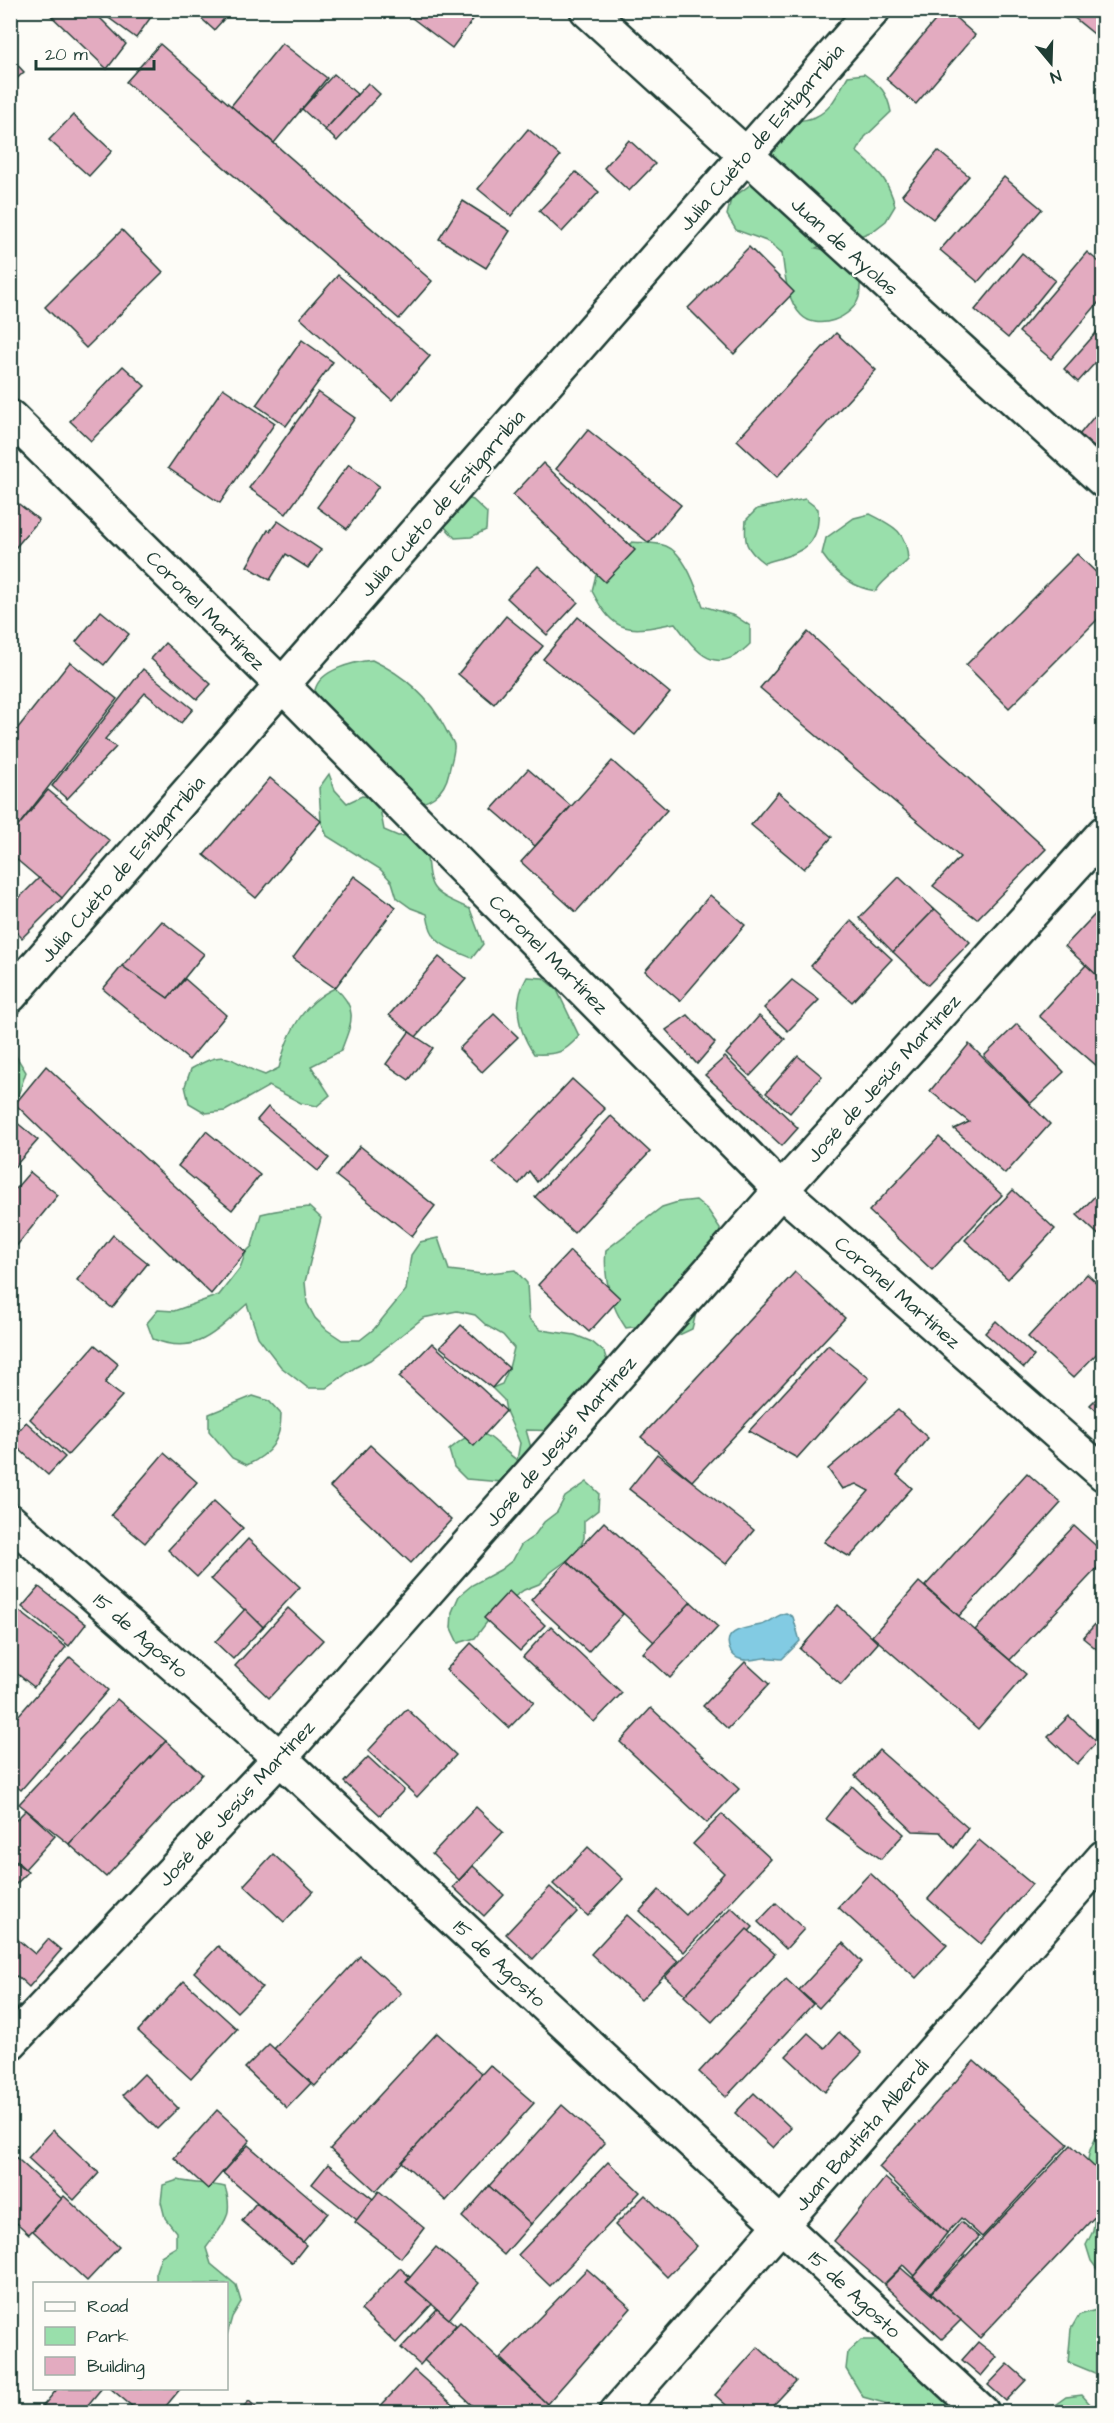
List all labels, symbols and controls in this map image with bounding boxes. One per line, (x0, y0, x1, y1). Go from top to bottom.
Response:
scale bar (36, 33, 154, 71)
north arrow (1021, 33, 1081, 93)
street label: Julia Cuéto de Estigarribia (673, 38, 852, 238)
text: 20 m (45, 42, 88, 67)
text: N (1047, 64, 1064, 88)
street label: Juan de Ayolas (784, 191, 904, 304)
street label: Julia Cuéto de Estigarribia (354, 404, 533, 604)
street label: Coronel Martínez (139, 544, 272, 677)
street label: Julia Cuéto de Estigarribia (34, 770, 213, 970)
street label: Coronel Martínez (482, 888, 615, 1021)
street label: José de Jesús Martinez (800, 988, 967, 1169)
street label: Coronel Martínez (828, 1230, 967, 1356)
street label: José de Jesús Martinez (478, 1350, 643, 1533)
street label: 15 de Agosto (86, 1587, 194, 1686)
street label: José de Jesús Martinez (152, 1714, 322, 1893)
street label: 15 de Agosto (446, 1913, 552, 2015)
street label: Juan Bautista Alberdi (788, 2054, 936, 2218)
street label: 15 de Agosto (801, 2244, 907, 2346)
legend (33, 2282, 228, 2390)
text: Road (87, 2294, 128, 2319)
text: Park (87, 2324, 129, 2349)
text: Building (87, 2354, 145, 2380)

